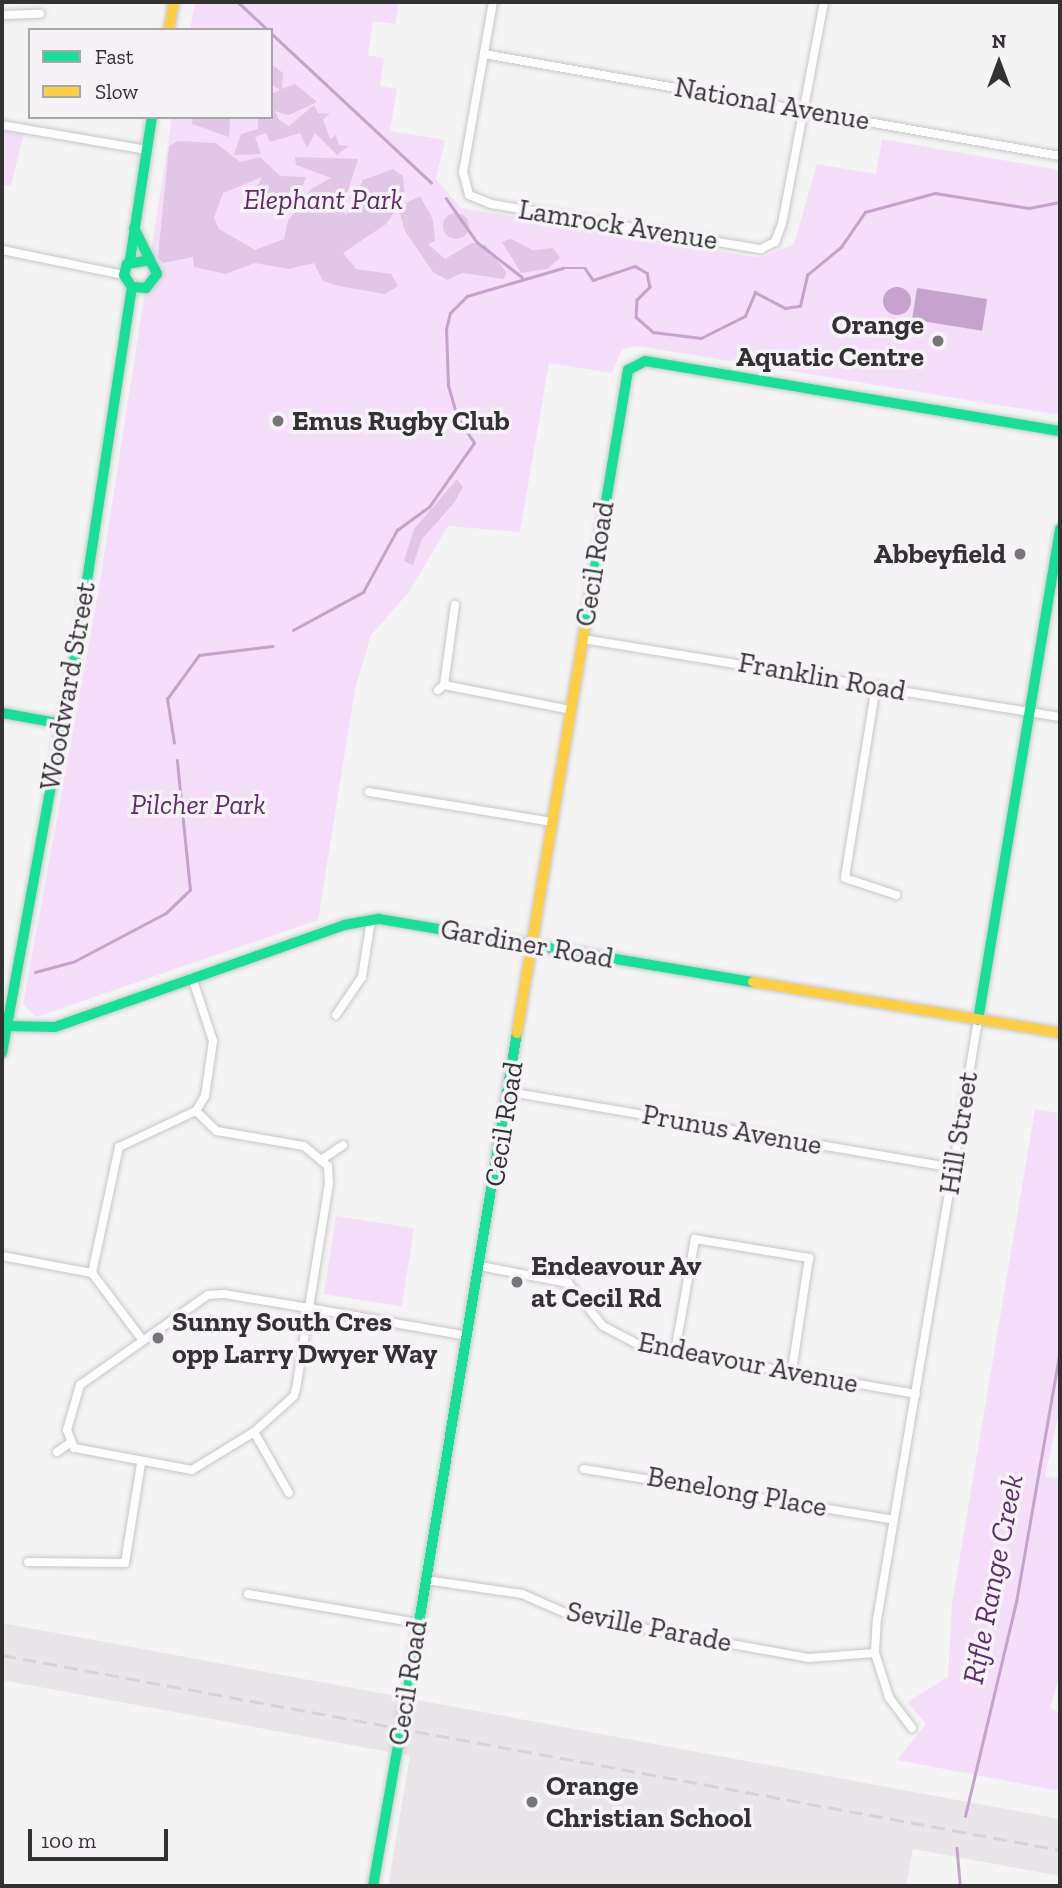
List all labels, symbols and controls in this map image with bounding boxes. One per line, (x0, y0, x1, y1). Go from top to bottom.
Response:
legend (28, 28, 273, 119)
north arrow (964, 28, 1034, 98)
text: N (992, 30, 1006, 53)
text: Fast (95, 44, 134, 69)
street label: National Avenue (671, 70, 873, 138)
text: Slow (95, 79, 138, 104)
park label: Elephant Park (243, 183, 403, 217)
street label: Lamrock Avenue (516, 193, 720, 257)
place label: Orange Aquatic Centre (736, 308, 924, 374)
marker: Orange Aquatic Centre (930, 333, 946, 349)
place label: Emus Rugby Club (292, 404, 510, 438)
marker: Emus Rugby Club (270, 413, 286, 429)
street label: Cecil Road (569, 499, 621, 629)
place label: Abbeyfield (874, 537, 1006, 571)
marker: Abbeyfield (1012, 546, 1028, 562)
street label: Woodward Street (33, 579, 103, 793)
street label: Franklin Road (736, 646, 908, 708)
park label: Pilcher Park (130, 788, 266, 822)
street label: Gardiner Road (438, 912, 616, 976)
street label: Cecil Road (478, 1059, 530, 1189)
street label: Hill Street (933, 1069, 985, 1197)
street label: Prunus Avenue (639, 1098, 825, 1162)
place label: Endeavour Av at Cecil Rd (531, 1249, 703, 1315)
marker: Endeavour Av at Cecil Rd (509, 1274, 525, 1290)
place label: Sunny South Cres opp Larry Dwyer Way (172, 1305, 439, 1371)
street label: Endeavour Avenue (635, 1325, 861, 1401)
marker: Sunny South Cres opp Larry Dwyer Way (150, 1330, 166, 1346)
street label: Benelong Place (644, 1460, 830, 1524)
water label: Rifle Range Creek (955, 1471, 1031, 1687)
street label: Seville Parade (564, 1595, 734, 1659)
street label: Cecil Road (382, 1618, 434, 1748)
place label: Orange Christian School (546, 1769, 752, 1835)
marker: Orange Christian School (524, 1794, 540, 1810)
scale bar (32, 1814, 172, 1858)
text: 100 m (41, 1828, 96, 1853)

